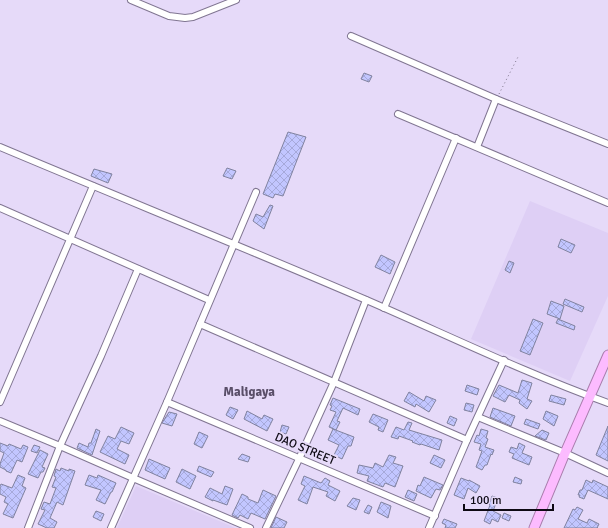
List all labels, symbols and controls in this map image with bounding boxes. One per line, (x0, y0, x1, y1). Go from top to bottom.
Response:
district label: Maligaya (223, 384, 275, 400)
street label: DAO STREET (272, 430, 338, 468)
scale bar (464, 486, 553, 512)
text: 100 m (470, 493, 502, 508)

